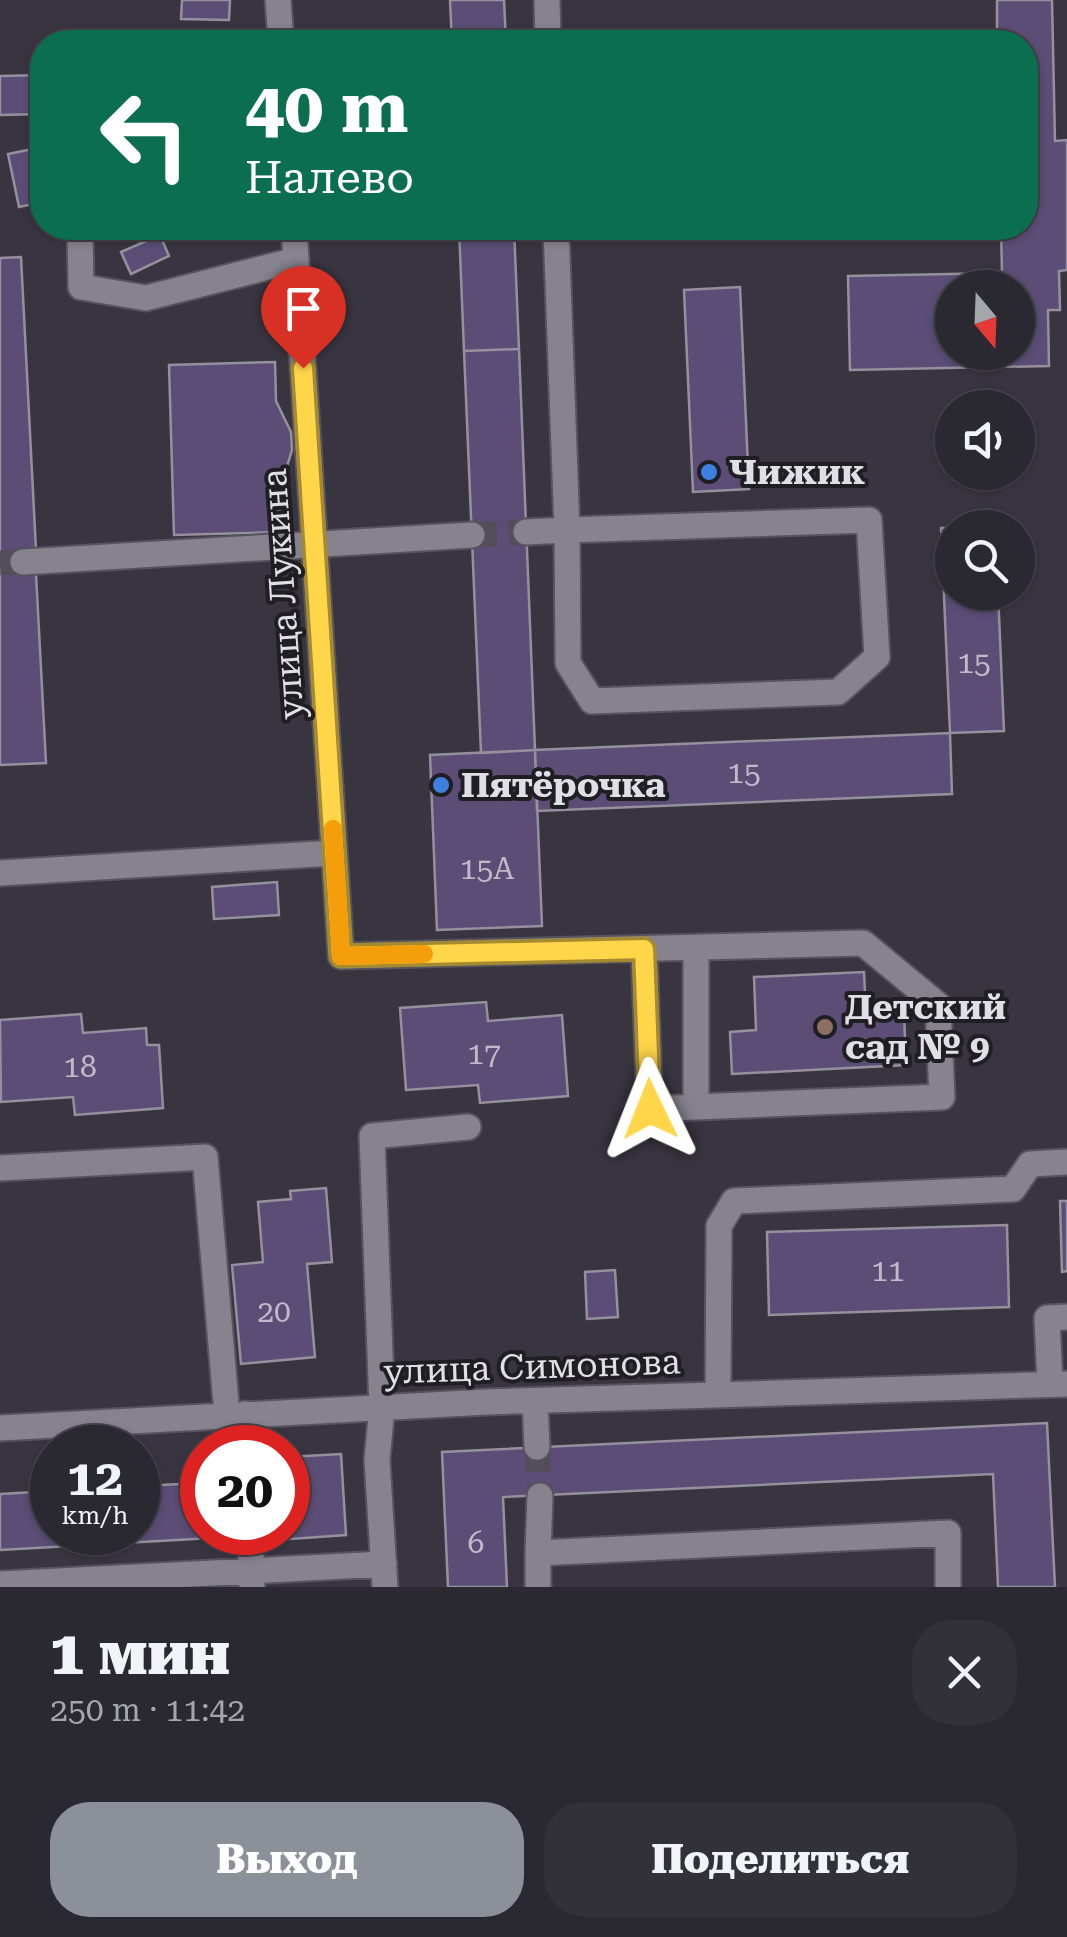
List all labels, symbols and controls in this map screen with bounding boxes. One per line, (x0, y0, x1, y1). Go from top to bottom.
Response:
text: 40 m (245, 67, 409, 149)
icon: left (80, 70, 210, 200)
text: Налево (245, 151, 414, 204)
pin (261, 266, 346, 369)
north arrow (935, 270, 1035, 370)
map controls (935, 270, 1035, 610)
icon: arrive (276, 281, 331, 336)
button: sound (935, 390, 1035, 490)
place label: Чижик (729, 452, 865, 493)
marker: Чижик (698, 461, 720, 483)
street label: улица Лукина (254, 467, 312, 721)
button: search (935, 510, 1035, 610)
house number: 15 (957, 645, 991, 680)
house number: 15 (727, 755, 761, 790)
place label: Пятёрочка (461, 765, 666, 806)
marker: Пятёрочка (430, 774, 452, 796)
house number: 15А (460, 851, 514, 886)
place label: Детский сад № 9 (845, 987, 1006, 1068)
marker: Детский сад № 9 (814, 1016, 836, 1038)
house number: 17 (467, 1036, 501, 1071)
house number: 18 (63, 1049, 97, 1084)
position arrow (598, 1057, 702, 1161)
house number: 11 (871, 1253, 905, 1288)
house number: 20 (257, 1294, 291, 1329)
street label: улица Симонова (383, 1341, 681, 1393)
speed limit sign: 20 (180, 1425, 310, 1555)
text: 12 (67, 1449, 123, 1507)
text: km/h (62, 1501, 128, 1530)
house number: 6 (468, 1525, 484, 1560)
text: 1 мин (50, 1618, 230, 1689)
button: close (912, 1620, 1017, 1725)
text: 250 m · 11:42 (50, 1691, 245, 1729)
button: Выход (50, 1802, 524, 1917)
button: Поделиться (544, 1802, 1017, 1917)

